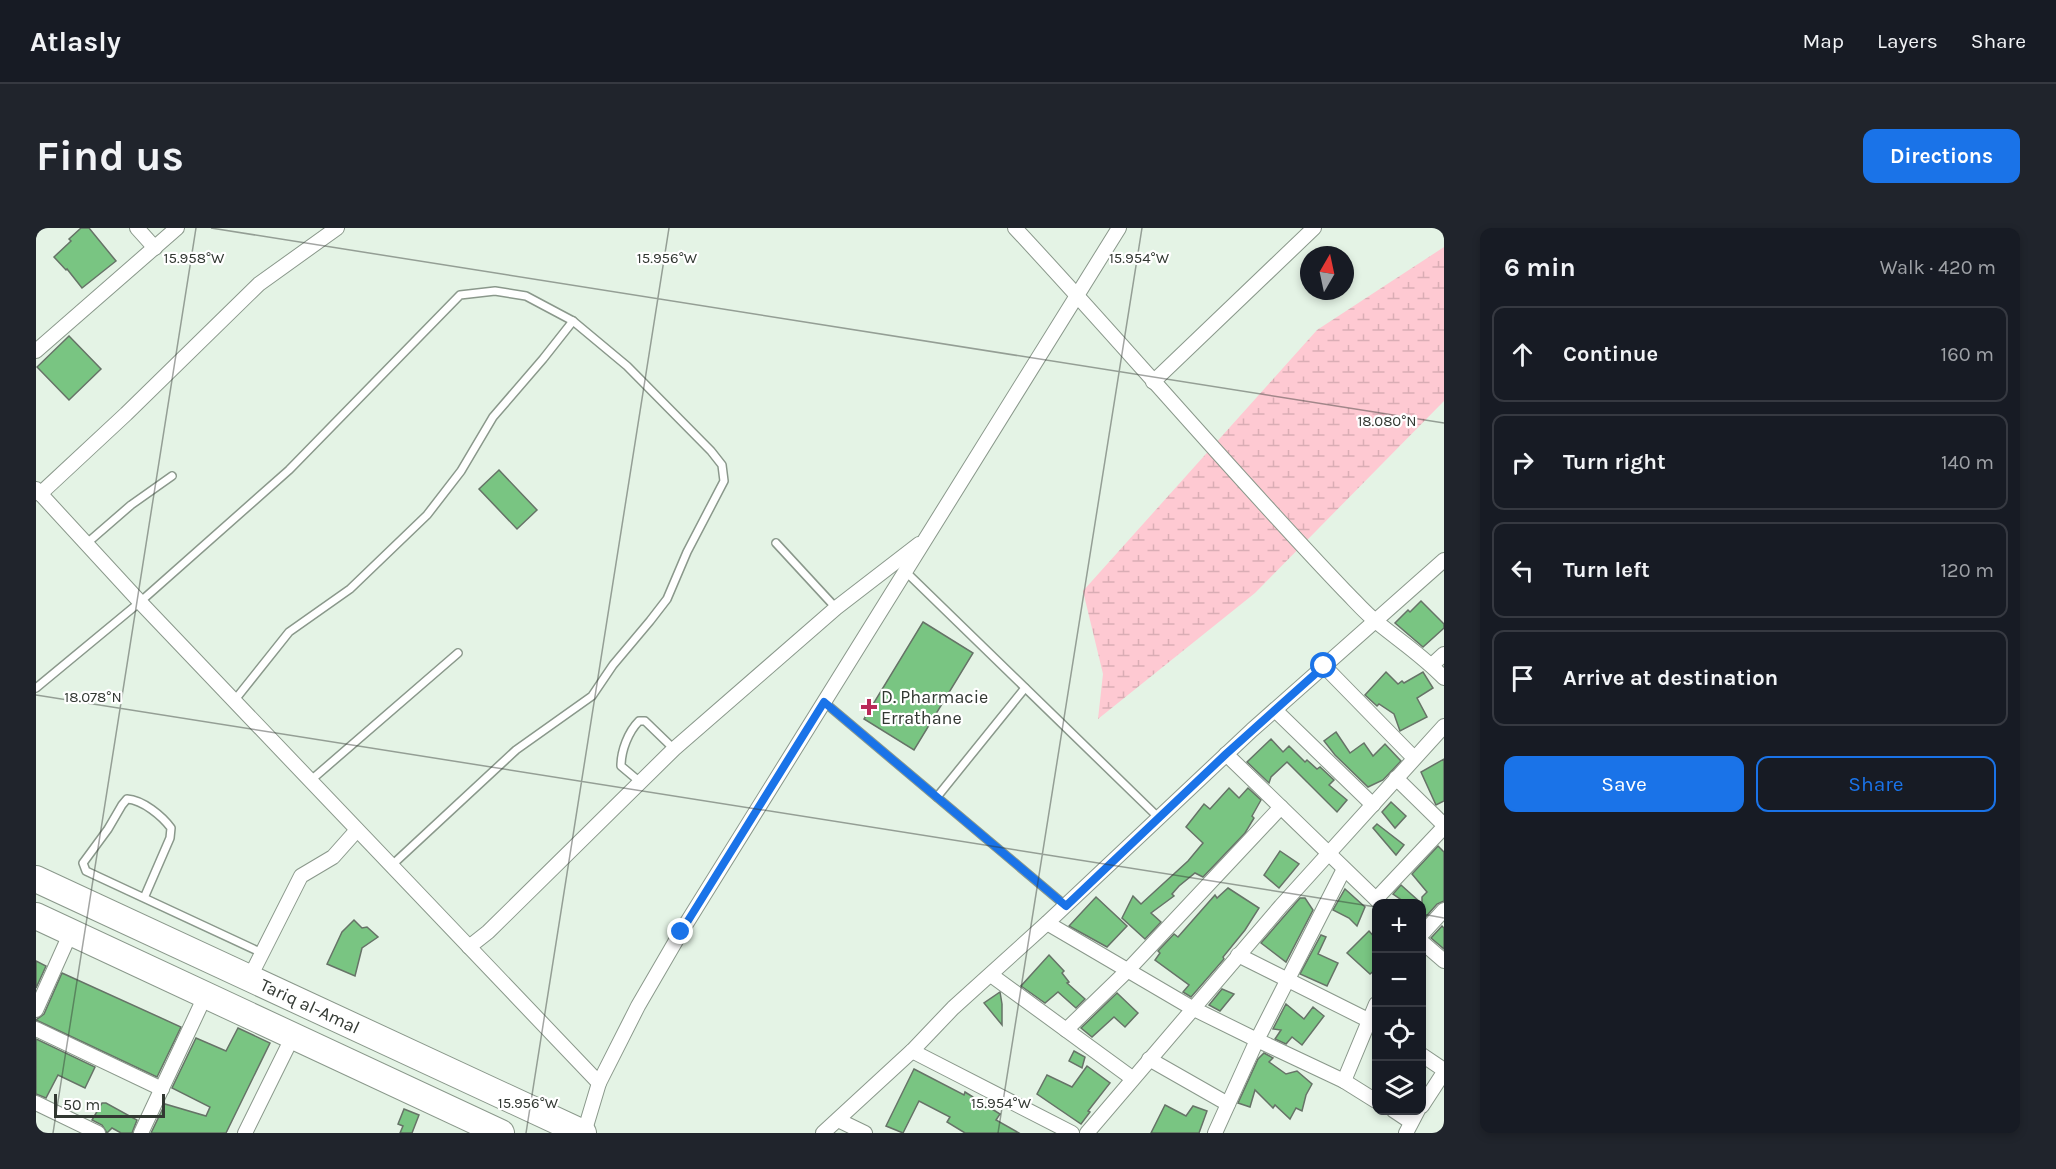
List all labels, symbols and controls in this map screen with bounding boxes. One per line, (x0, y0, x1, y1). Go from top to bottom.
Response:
text: Atlasly (30, 25, 121, 58)
text: Map (1802, 29, 1844, 53)
text: Layers (1877, 29, 1938, 53)
text: Share (1971, 29, 2026, 53)
button: Directions (1863, 129, 2020, 183)
text: Find us (36, 131, 184, 181)
north arrow (1300, 246, 1354, 300)
text: 15.958°W (163, 249, 225, 267)
text: 15.956°W (637, 249, 698, 267)
text: 15.954°W (1109, 249, 1170, 267)
text: 6 min (1504, 252, 1576, 283)
text: Walk · 420 m (1880, 256, 1996, 279)
icon: ahead (1506, 338, 1539, 371)
text: Continue (1563, 341, 1658, 367)
text: 160 m (1941, 343, 1994, 366)
text: 18.080°N (1357, 412, 1417, 430)
icon: right (1506, 446, 1539, 479)
text: Turn right (1563, 449, 1666, 475)
text: 140 m (1941, 451, 1994, 474)
icon: left (1506, 554, 1539, 587)
text: Turn left (1563, 557, 1650, 583)
text: 120 m (1940, 559, 1994, 582)
route start (1310, 652, 1336, 678)
icon: arrive (1506, 662, 1539, 695)
text: Arrive at destination (1563, 665, 1778, 691)
place label: D. Pharmacie Errathane (881, 686, 988, 729)
text: 18.078°N (64, 688, 122, 706)
marker: D. Pharmacie Errathane (862, 700, 876, 714)
button: Save (1504, 756, 1744, 812)
button: Share (1756, 756, 1996, 812)
map controls (1372, 899, 1426, 1115)
button: + (1372, 899, 1426, 953)
route end (667, 918, 693, 944)
button: − (1372, 953, 1426, 1007)
street label: Tariq al-Amal (257, 974, 363, 1039)
button: locate (1372, 1007, 1426, 1061)
button: layers (1372, 1061, 1426, 1115)
scale bar (54, 1091, 165, 1118)
text: 15.956°W (498, 1094, 559, 1112)
text: 15.954°W (971, 1094, 1032, 1112)
text: 50 m (63, 1095, 100, 1114)

